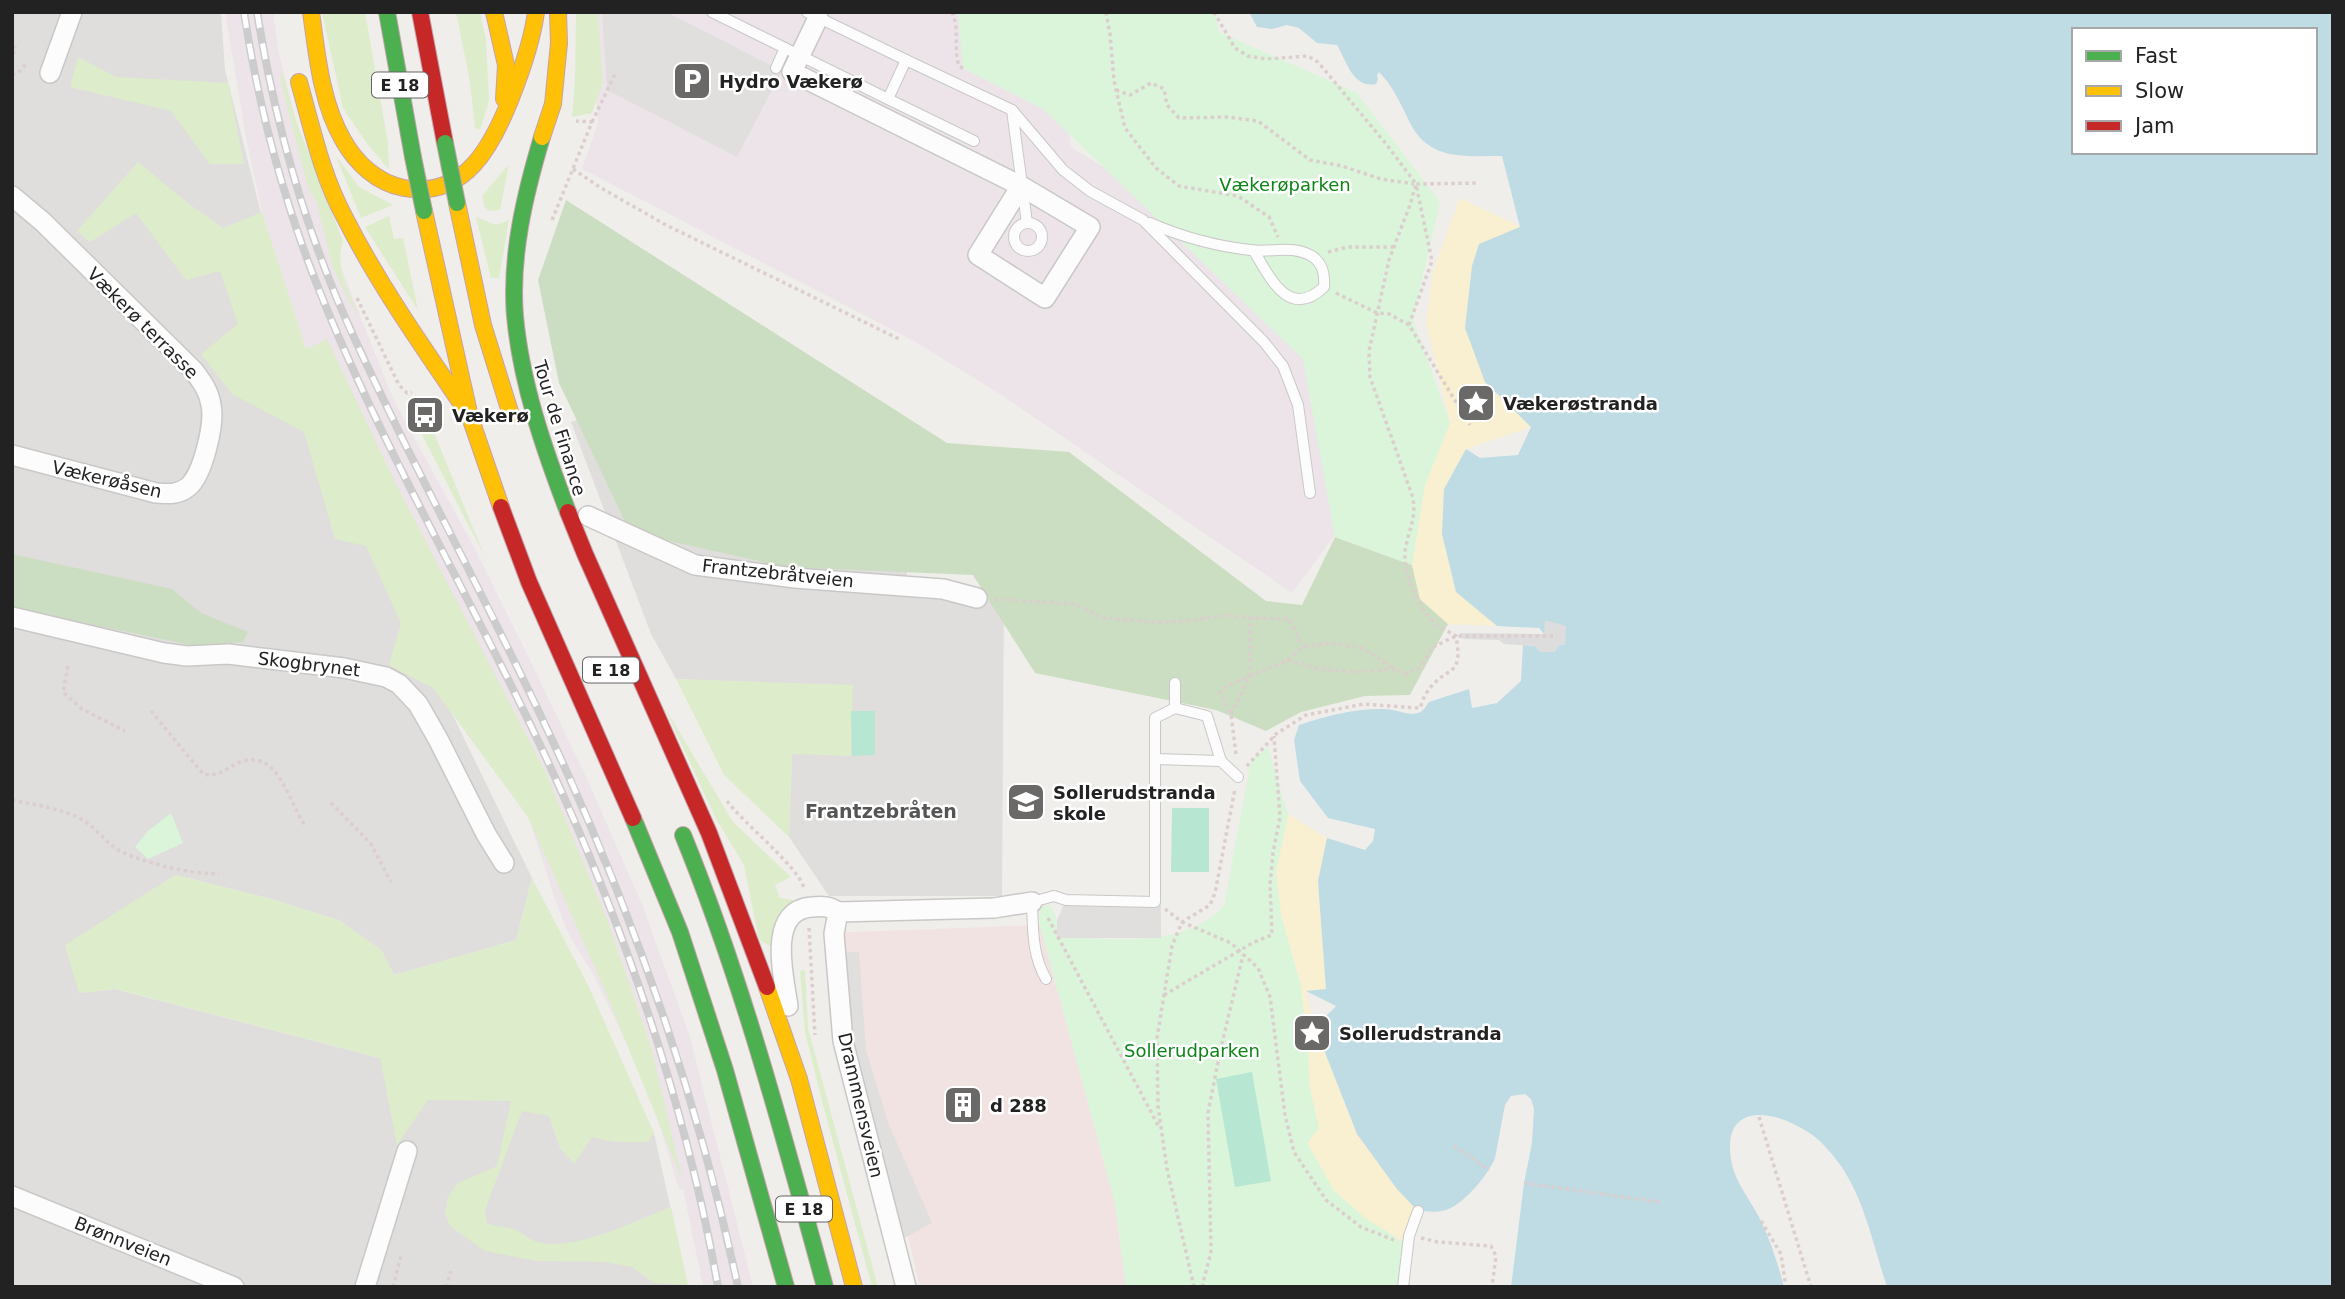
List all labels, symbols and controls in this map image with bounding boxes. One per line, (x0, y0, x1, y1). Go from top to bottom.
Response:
legend (2072, 28, 2317, 154)
text: Fast (2135, 44, 2177, 68)
parking icon: Hydro Vækerø (671, 60, 713, 102)
place label: Hydro Vækerø (719, 71, 863, 92)
road number: E 18 (372, 72, 428, 97)
text: Slow (2135, 79, 2184, 103)
text: Jam (2133, 114, 2175, 138)
park label: Vækerøparken (1219, 174, 1351, 195)
street label: Vækerø terrasse (83, 263, 203, 383)
street label: Tour de Finance (529, 357, 591, 498)
place icon: Vækerøstranda (1455, 382, 1497, 424)
place label: Vækerøstranda (1503, 393, 1658, 414)
bus stop icon: Vækerø (404, 394, 446, 436)
place label: Vækerø (452, 405, 529, 426)
street label: Vækerøåsen (50, 456, 164, 502)
street label: Frantzebråtveien (701, 555, 855, 591)
street label: Skogbrynet (257, 647, 361, 681)
road number: E 18 (583, 657, 639, 682)
school or university icon: Sollerudstranda skole (1005, 781, 1047, 823)
place label: Sollerudstranda skole (1053, 782, 1216, 824)
district label: Frantzebråten (805, 799, 957, 822)
place icon: Sollerudstranda (1291, 1012, 1333, 1054)
place label: Sollerudstranda (1339, 1023, 1502, 1044)
street label: Drammensveien (834, 1030, 888, 1180)
park label: Sollerudparken (1124, 1040, 1260, 1061)
building icon: d 288 (942, 1084, 984, 1126)
place label: d 288 (990, 1095, 1047, 1116)
road number: E 18 (776, 1196, 832, 1222)
street label: Brønnveien (71, 1212, 175, 1270)

